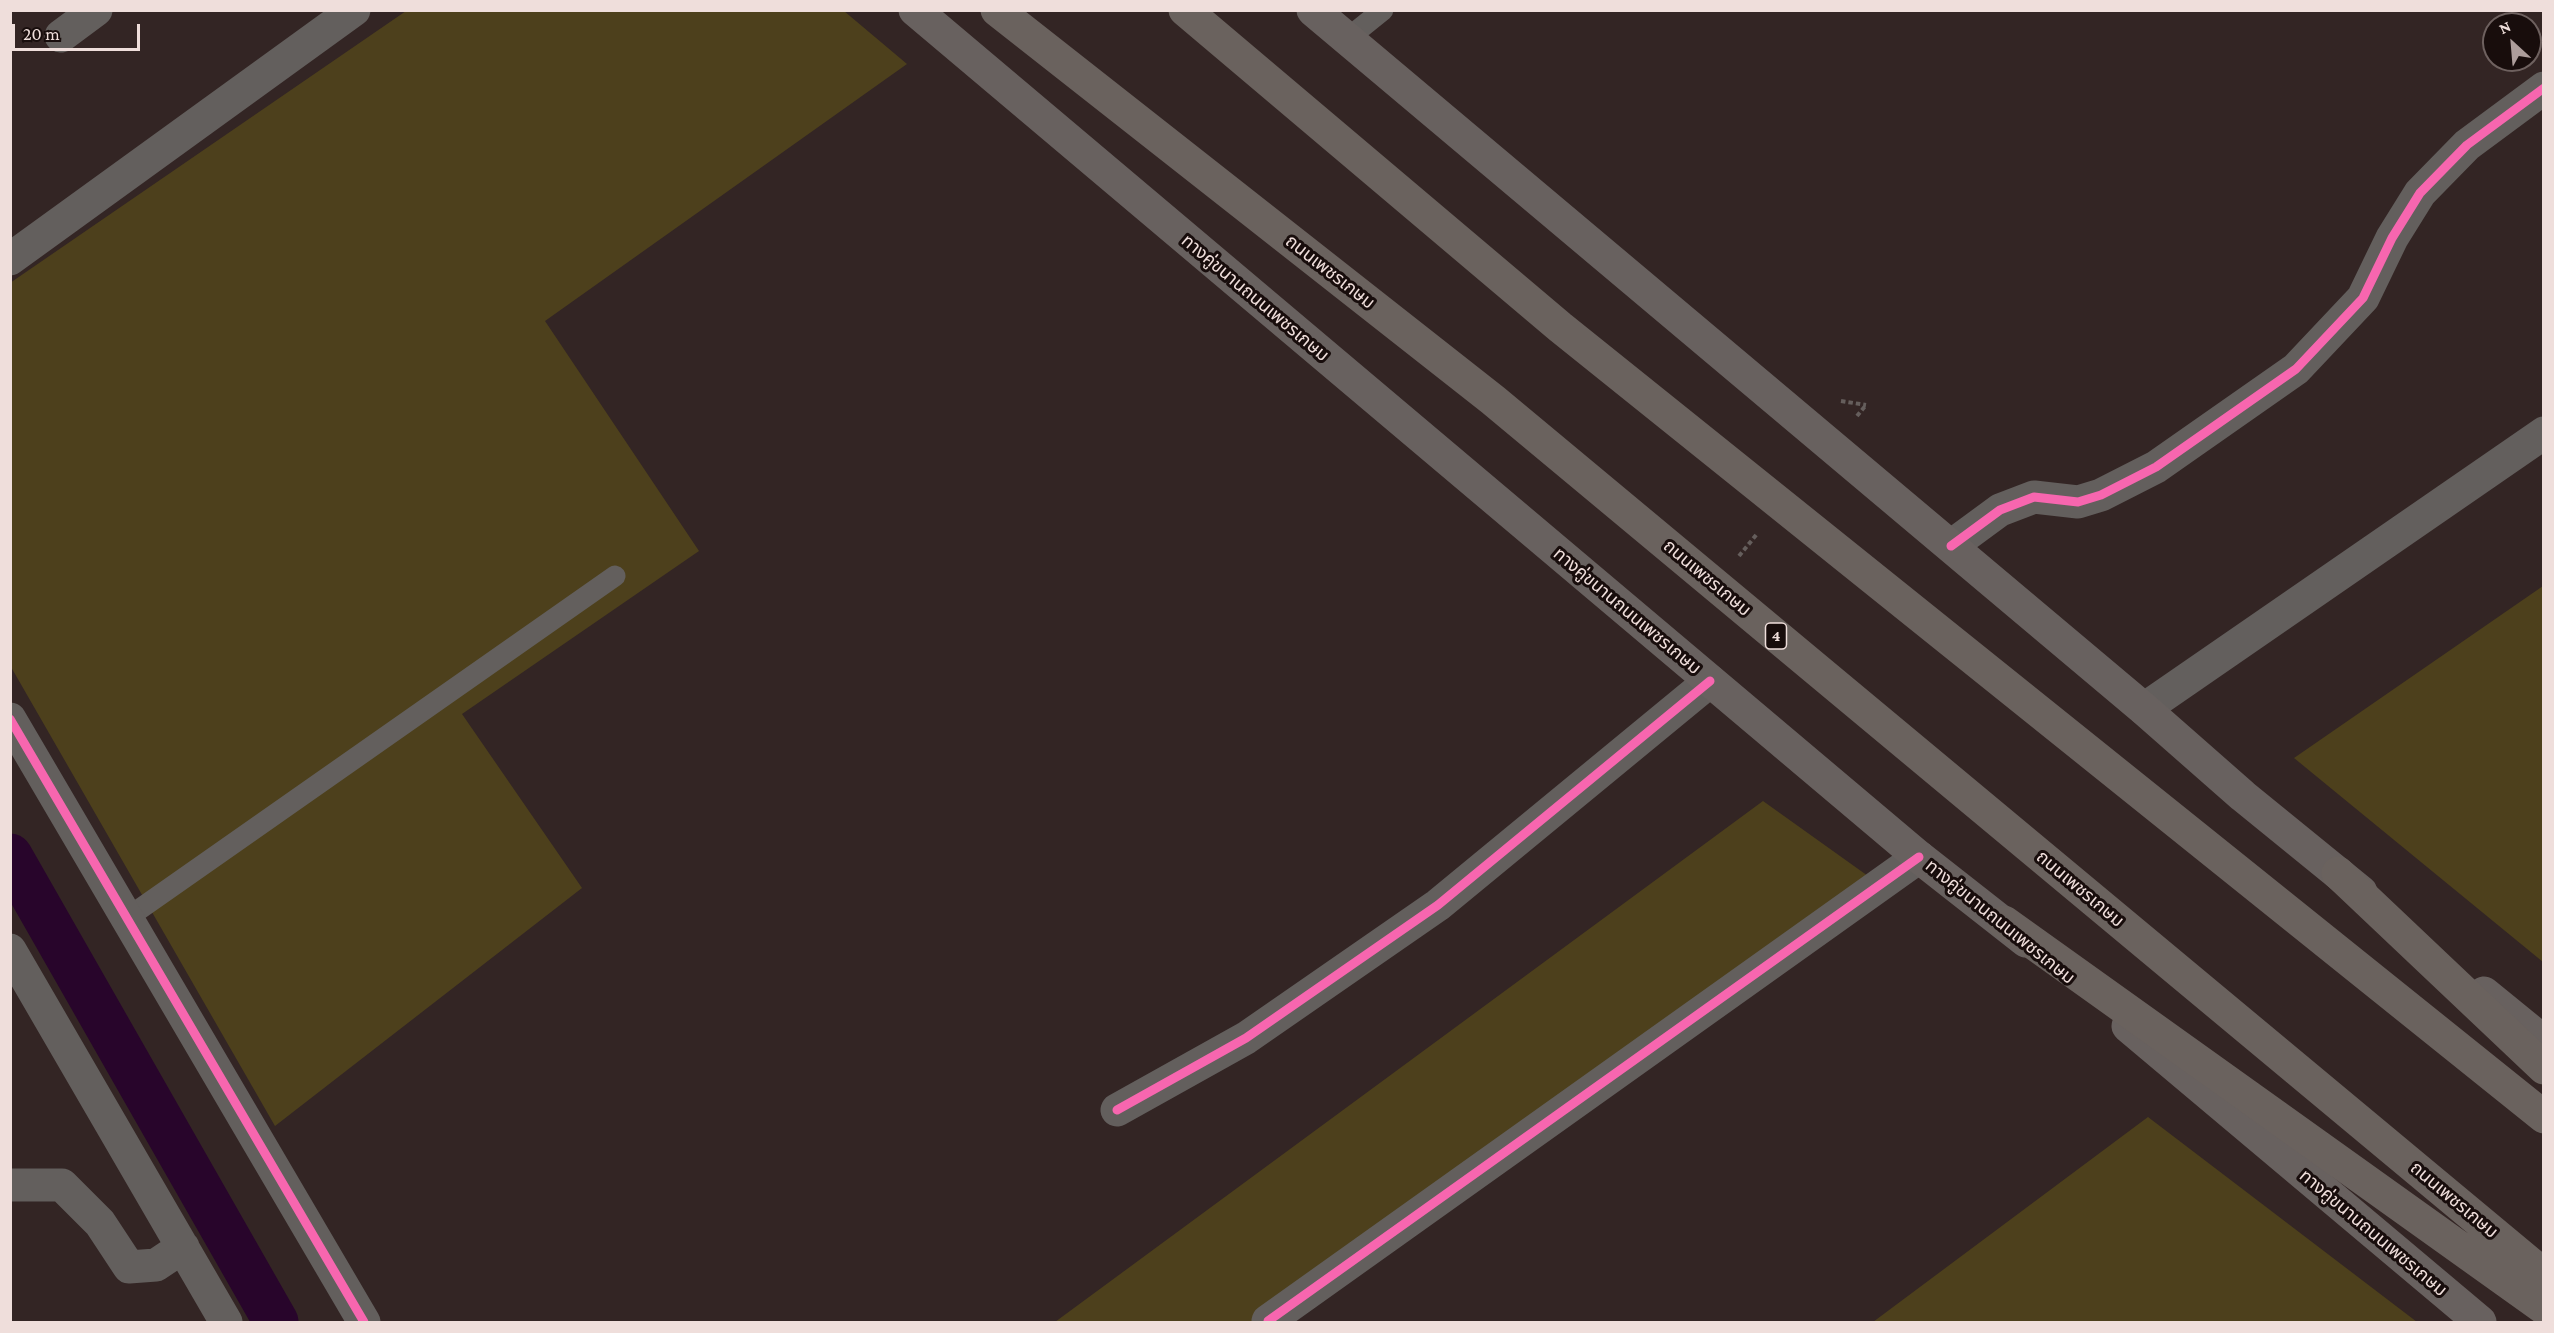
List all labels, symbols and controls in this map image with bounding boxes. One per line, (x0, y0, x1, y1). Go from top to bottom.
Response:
scale bar (15, 12, 142, 50)
north arrow (2482, 12, 2542, 72)
text: N (2496, 17, 2513, 37)
text: 20 m (23, 24, 60, 44)
street label: ทางคู่ขนานถนนเพชรเกษม (1177, 230, 1333, 366)
street label: ถนนเพชรเกษม (1281, 230, 1379, 314)
street label: ถนนเพชรเกษม (1659, 535, 1755, 621)
street label: ทางคู่ขนานถนนเพชรเกษม (1549, 543, 1705, 679)
road number: 4 (1766, 623, 1786, 649)
street label: ถนนเพชรเกษม (2032, 846, 2128, 932)
street label: ทางคู่ขนานถนนเพชรเกษม (1921, 855, 2079, 989)
street label: ถนนเพชรเกษม (2406, 1157, 2502, 1243)
street label: ทางคู่ขนานถนนเพชรเกษม (2295, 1165, 2451, 1301)

